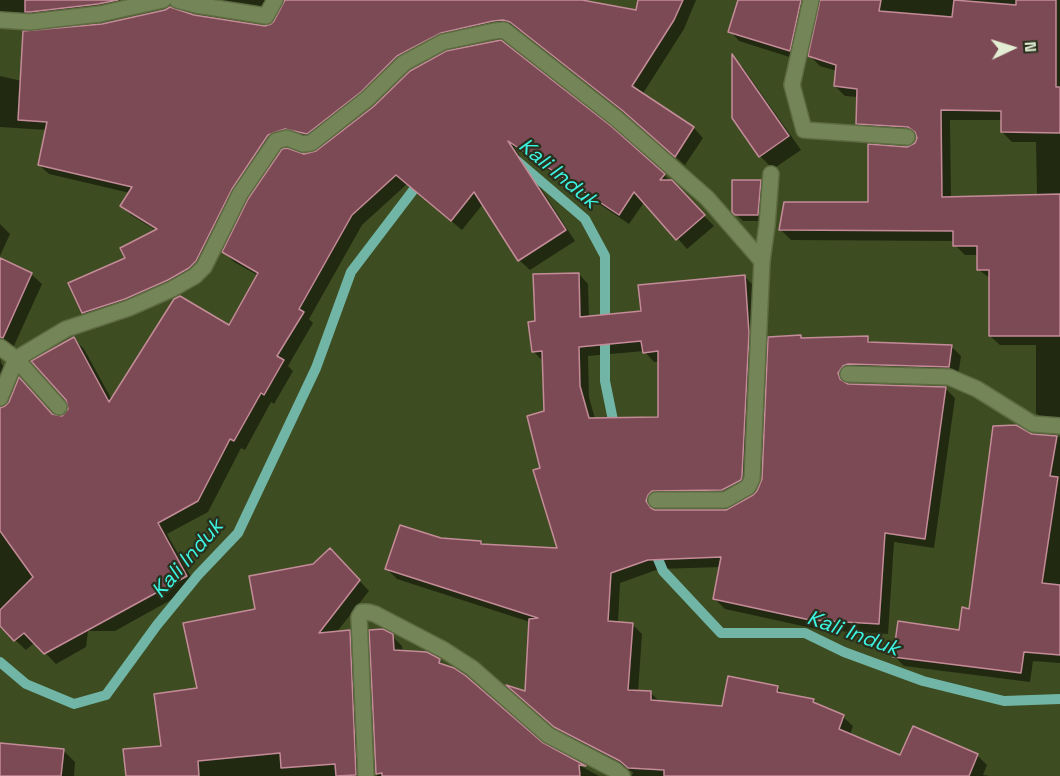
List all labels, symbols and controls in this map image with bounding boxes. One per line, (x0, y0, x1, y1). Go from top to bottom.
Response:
north arrow (982, 18, 1042, 78)
text: N (1020, 41, 1041, 53)
water label: Kali Induk (513, 133, 603, 215)
water label: Kali Induk (147, 514, 229, 604)
water label: Kali Induk (803, 606, 903, 662)

